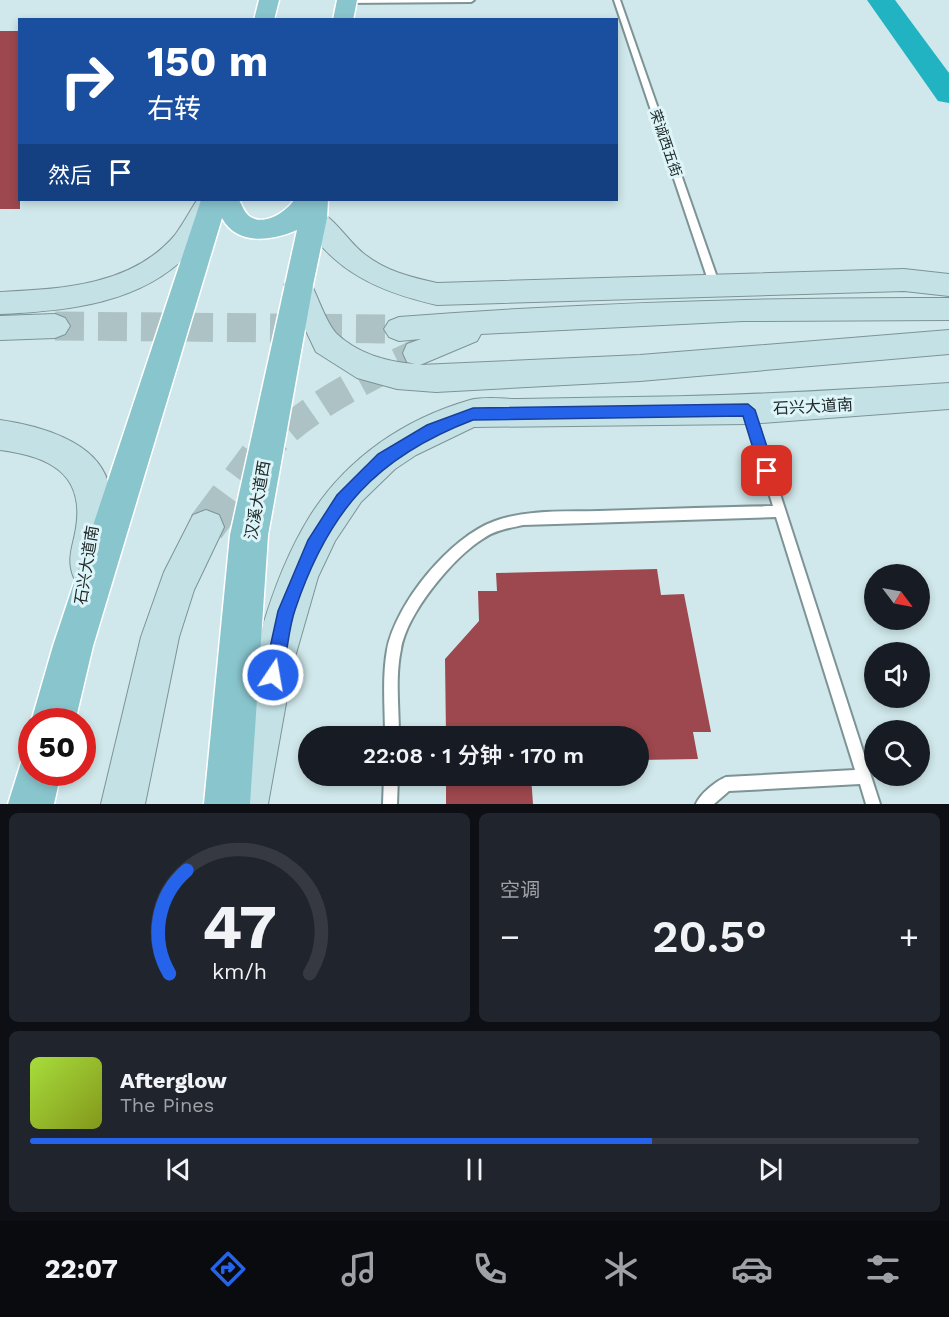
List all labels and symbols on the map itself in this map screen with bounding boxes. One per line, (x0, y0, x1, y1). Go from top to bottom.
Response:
street label: 荣诚西五街 (647, 107, 685, 179)
street label: 石兴大道南 (773, 395, 853, 418)
pin (741, 445, 792, 496)
street label: 汉溪大道西 (241, 459, 274, 541)
street label: 石兴大道南 (71, 524, 102, 606)
north arrow (864, 564, 930, 630)
position arrow (241, 643, 305, 707)
speed limit sign: 50 (18, 708, 96, 786)

